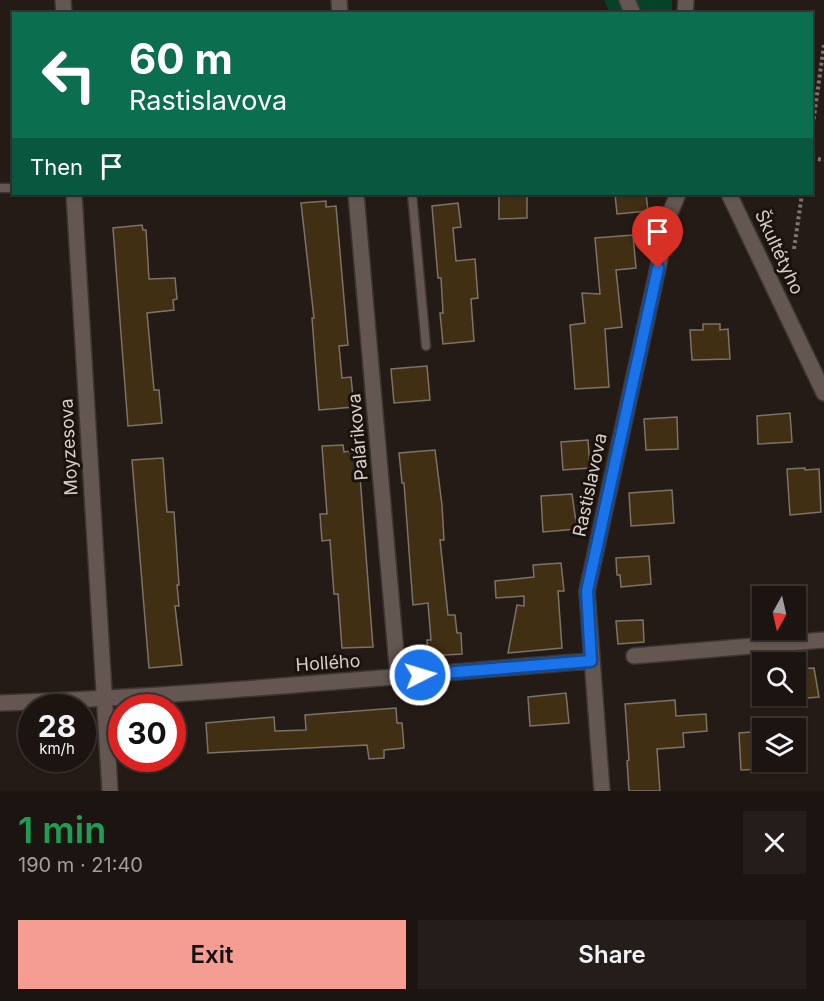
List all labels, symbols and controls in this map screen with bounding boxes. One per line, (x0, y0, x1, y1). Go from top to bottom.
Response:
text: 60 m (129, 33, 233, 84)
icon: left (30, 36, 108, 114)
text: Rastislavova (129, 84, 287, 117)
icon: arrive (95, 150, 128, 183)
text: Then (30, 154, 83, 180)
pin (632, 206, 683, 268)
street label: Škultétyho (751, 206, 809, 297)
icon: arrive (641, 215, 674, 248)
street label: Palárikova (343, 393, 372, 482)
street label: Moyzesova (55, 398, 82, 496)
street label: Rastislavova (568, 431, 611, 539)
north arrow (752, 586, 806, 640)
map controls (752, 586, 806, 772)
position arrow (388, 643, 452, 707)
street label: Hollého (295, 650, 361, 675)
button: search (752, 652, 806, 706)
speed limit sign: 30 (108, 694, 186, 772)
text: 28 (38, 708, 76, 744)
button: layers (752, 718, 806, 772)
text: km/h (39, 739, 75, 758)
text: 1 min (18, 808, 106, 852)
button: close (743, 811, 806, 874)
text: 190 m · 21:40 (18, 853, 143, 877)
button: Exit (18, 920, 406, 989)
button: Share (418, 920, 806, 989)

